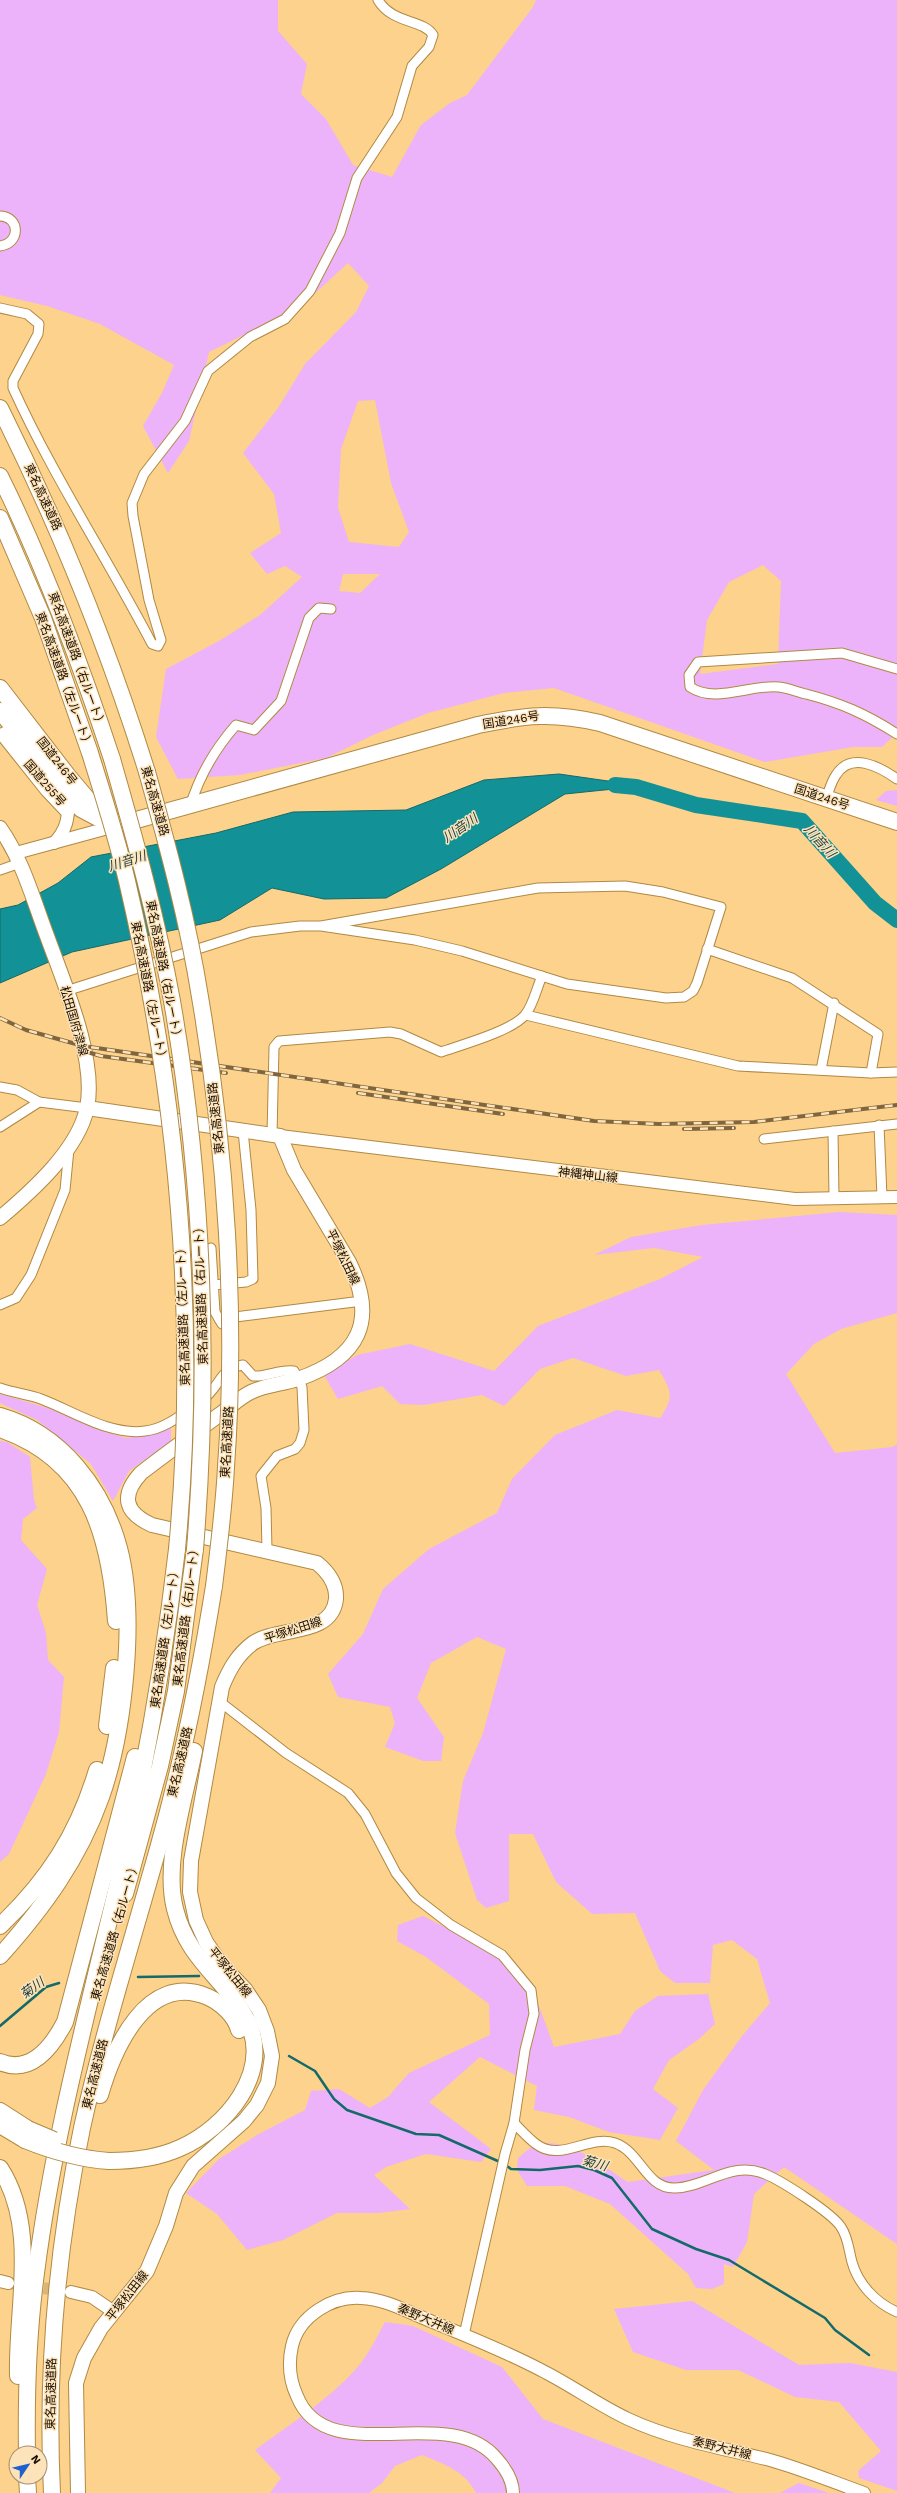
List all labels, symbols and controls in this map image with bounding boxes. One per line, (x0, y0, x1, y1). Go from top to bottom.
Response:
street label: 東名高速道路 (21, 461, 65, 533)
street label: 東名高速道路（右ルート） (46, 590, 108, 730)
street label: 東名高速道路（左ルート） (33, 610, 95, 750)
street label: 国道246号 (482, 709, 540, 731)
street label: 国道246号 (34, 734, 80, 788)
street label: 国道255号 (21, 757, 69, 809)
street label: 東名高速道路 (138, 764, 172, 838)
street label: 国道246号 (793, 781, 851, 813)
water label: 川音川 (440, 810, 482, 845)
water label: 川音川 (801, 821, 840, 862)
water label: 川音川 (106, 847, 150, 874)
street label: 東名高速道路（右ルート） (143, 899, 185, 1043)
street label: 東名高速道路（左ルート） (128, 920, 170, 1064)
street label: 松田国府津線 (57, 984, 91, 1058)
street label: 東名高速道路 (205, 1081, 227, 1155)
street label: 神縄神山線 (557, 1165, 619, 1185)
street label: 東名高速道路（右ルート） (191, 1221, 211, 1365)
street label: 平塚松田線 (324, 1227, 362, 1287)
street label: 東名高速道路（左ルート） (173, 1242, 193, 1386)
street label: 東名高速道路 (218, 1406, 236, 1478)
street label: 東名高速道路（右ルート） (170, 1543, 202, 1687)
street label: 東名高速道路（左ルート） (148, 1565, 182, 1709)
street label: 平塚松田線 (262, 1614, 324, 1646)
street label: 東名高速道路 (165, 1725, 195, 1799)
street label: 東名高速道路（右ルート） (88, 1860, 142, 2002)
street label: 平塚松田線 (206, 1944, 254, 2000)
water label: 菊川 (17, 1973, 49, 2002)
street label: 東名高速道路 (79, 2037, 111, 2111)
water label: 菊川 (580, 2152, 611, 2174)
street label: 平塚松田線 (103, 2268, 151, 2324)
street label: 秦野大井線 (396, 2301, 456, 2337)
street label: 東名高速道路 (43, 2358, 59, 2430)
street label: 秦野大井線 (691, 2434, 753, 2462)
north arrow (8, 2445, 48, 2485)
text: N (28, 2452, 43, 2467)

